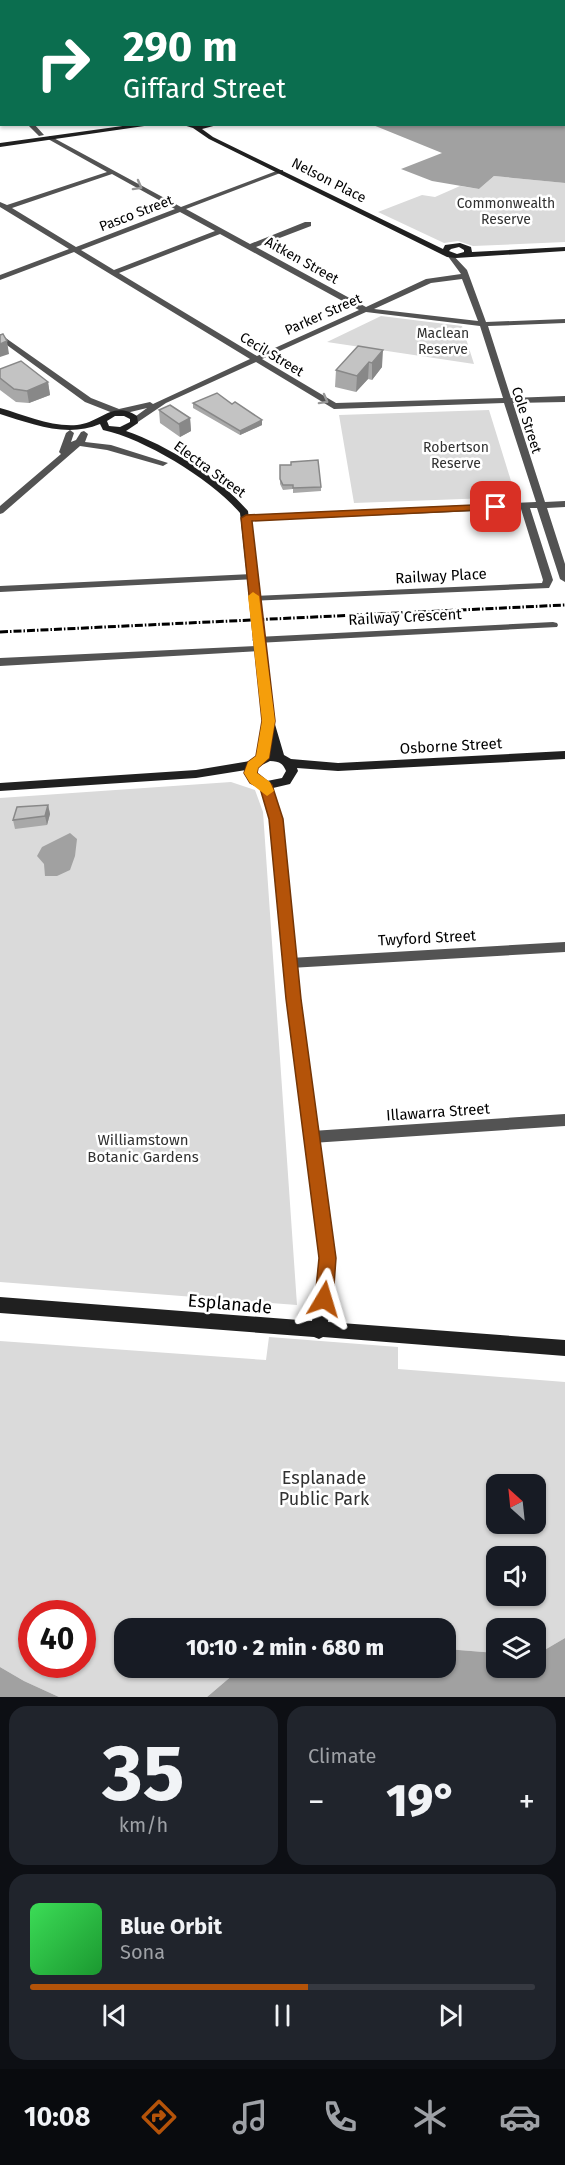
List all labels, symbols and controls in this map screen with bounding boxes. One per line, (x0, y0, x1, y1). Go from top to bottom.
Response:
text: 290 m (123, 22, 238, 72)
icon: right (24, 24, 102, 102)
text: Giffard Street (123, 73, 286, 105)
street label: Nelson Place (289, 154, 369, 207)
one-way arrow (132, 179, 143, 190)
street label: Pasco Street (97, 191, 176, 235)
park label: Commonwealth Reserve (457, 195, 555, 228)
street label: Aitken Street (262, 233, 342, 288)
street label: Parker Street (282, 290, 365, 339)
park label: Maclean Reserve (417, 325, 469, 358)
street label: Cecil Street (237, 329, 308, 381)
street label: Cole Street (508, 385, 546, 457)
one-way arrow (318, 393, 328, 404)
street label: Electra Street (170, 438, 250, 502)
park label: Robertson Reserve (423, 439, 489, 472)
pin (470, 481, 521, 532)
icon: arrive (479, 490, 512, 523)
street label: Railway Place (395, 565, 487, 587)
street label: Railway Crescent (348, 605, 463, 629)
street label: Osborne Street (399, 734, 503, 758)
street label: Twyford Street (378, 926, 477, 950)
street label: Illawarra Street (386, 1099, 491, 1125)
park label: Williamstown Botanic Gardens (87, 1131, 199, 1166)
position arrow (292, 1267, 356, 1331)
street label: Esplanade (187, 1289, 273, 1319)
park label: Esplanade Public Park (279, 1467, 370, 1510)
north arrow (486, 1474, 546, 1534)
map controls (486, 1474, 546, 1678)
button: sound (486, 1546, 546, 1606)
speed limit sign: 40 (18, 1600, 96, 1678)
button: layers (486, 1618, 546, 1678)
text: 10:10 · 2 min · 680 m (186, 1634, 384, 1661)
text: 35 (102, 1727, 185, 1821)
text: Climate (308, 1744, 376, 1768)
text: 19° (386, 1774, 457, 1828)
text: − (308, 1782, 325, 1822)
text: + (519, 1782, 535, 1822)
text: km/h (119, 1813, 168, 1837)
text: Blue Orbit (120, 1913, 222, 1940)
text: Sona (120, 1940, 165, 1964)
icon: previous (98, 1999, 131, 2032)
icon: pause (266, 1999, 299, 2032)
icon: next (434, 1999, 467, 2032)
icon: directions (138, 2096, 180, 2138)
icon: music (229, 2096, 271, 2138)
icon: phone (319, 2096, 361, 2138)
icon: climate (409, 2096, 451, 2138)
icon: car (499, 2096, 541, 2138)
text: 10:08 (24, 2101, 90, 2133)

